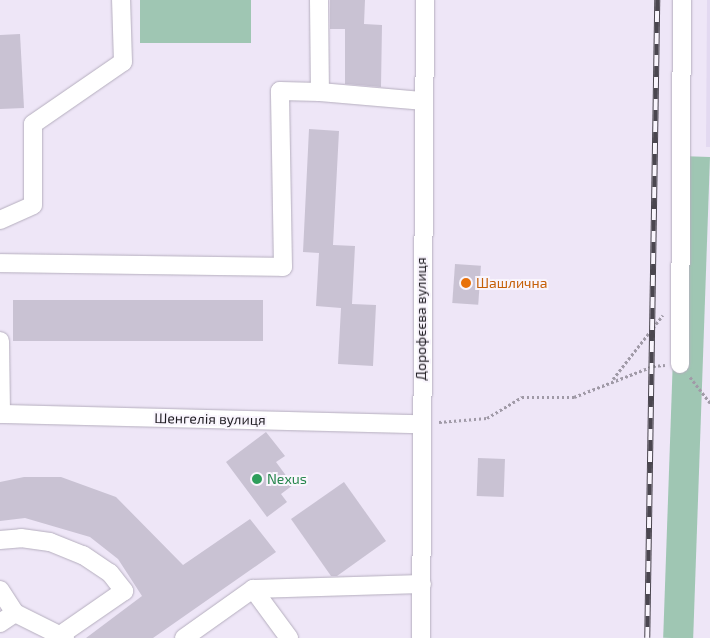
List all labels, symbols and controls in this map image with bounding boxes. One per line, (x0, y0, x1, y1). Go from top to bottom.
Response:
street label: Дорофєєва вулиця (413, 257, 429, 381)
place label: Шашлична (476, 275, 547, 291)
marker: Шашлична (460, 277, 472, 289)
street label: Шенгелія вулиця (154, 410, 266, 428)
place label: Nexus (267, 471, 307, 487)
marker: Nexus (251, 473, 263, 485)

